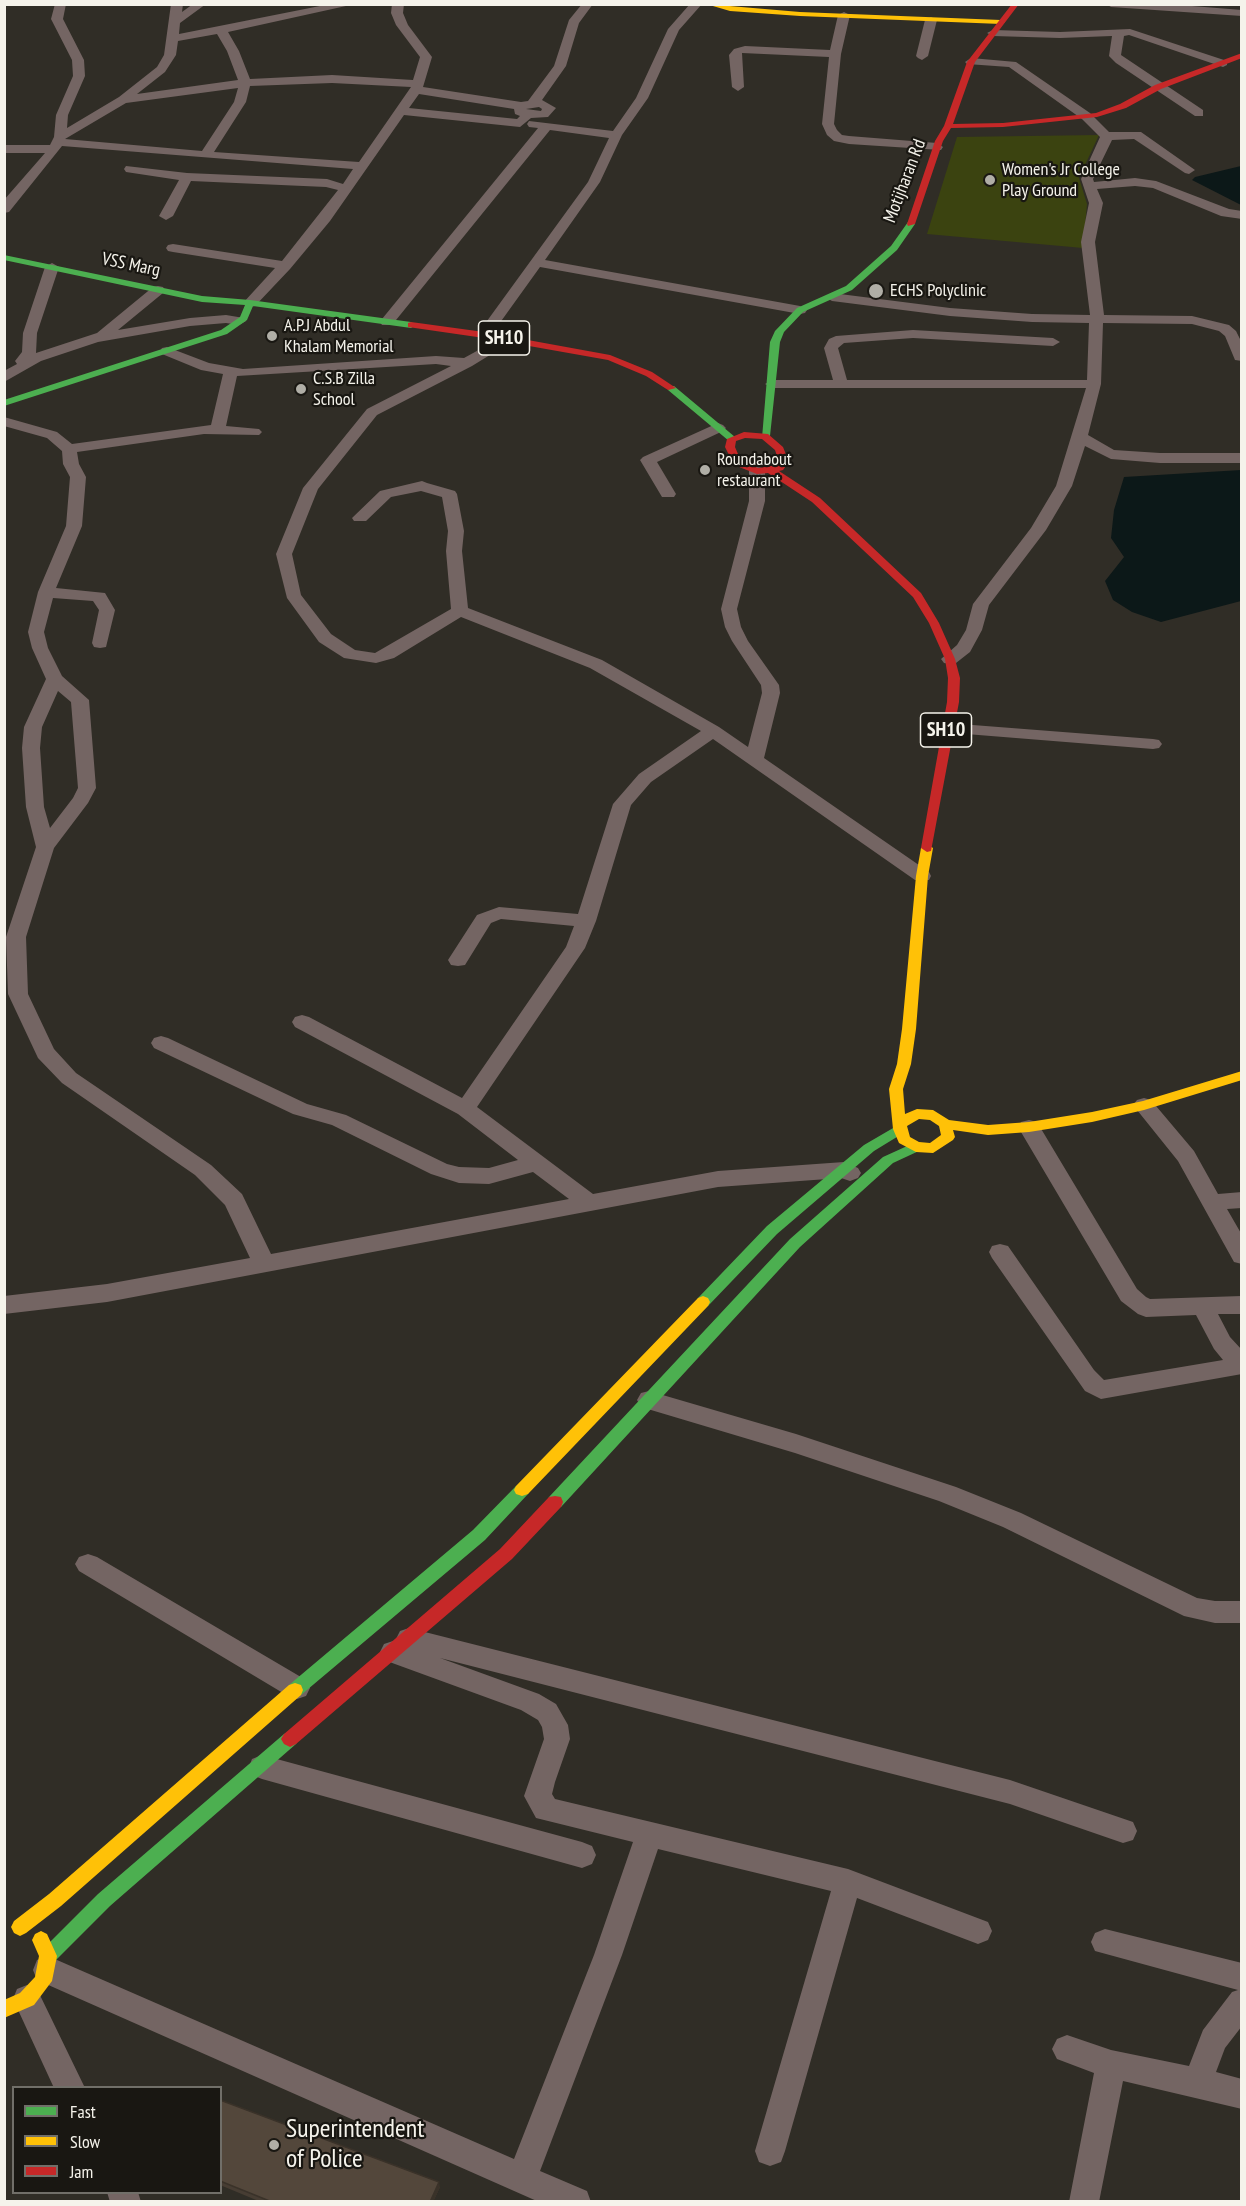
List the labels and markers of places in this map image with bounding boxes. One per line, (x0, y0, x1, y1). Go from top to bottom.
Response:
place label: Women's Jr College Play Ground (1002, 159, 1120, 201)
marker: Women's Jr College Play Ground (983, 173, 997, 187)
place label: ECHS Polyclinic (890, 280, 986, 302)
marker: ECHS Polyclinic (867, 282, 885, 300)
place label: A.P.J Abdul Khalam Memorial (284, 315, 394, 358)
marker: A.P.J Abdul Khalam Memorial (265, 329, 279, 343)
place label: C.S.B Zilla School (313, 368, 375, 410)
marker: C.S.B Zilla School (294, 382, 308, 396)
place label: Roundabout restaurant (717, 449, 792, 492)
marker: Roundabout restaurant (698, 463, 712, 477)
place label: Superintendent of Police (286, 2114, 424, 2176)
marker: Superintendent of Police (267, 2138, 281, 2152)

